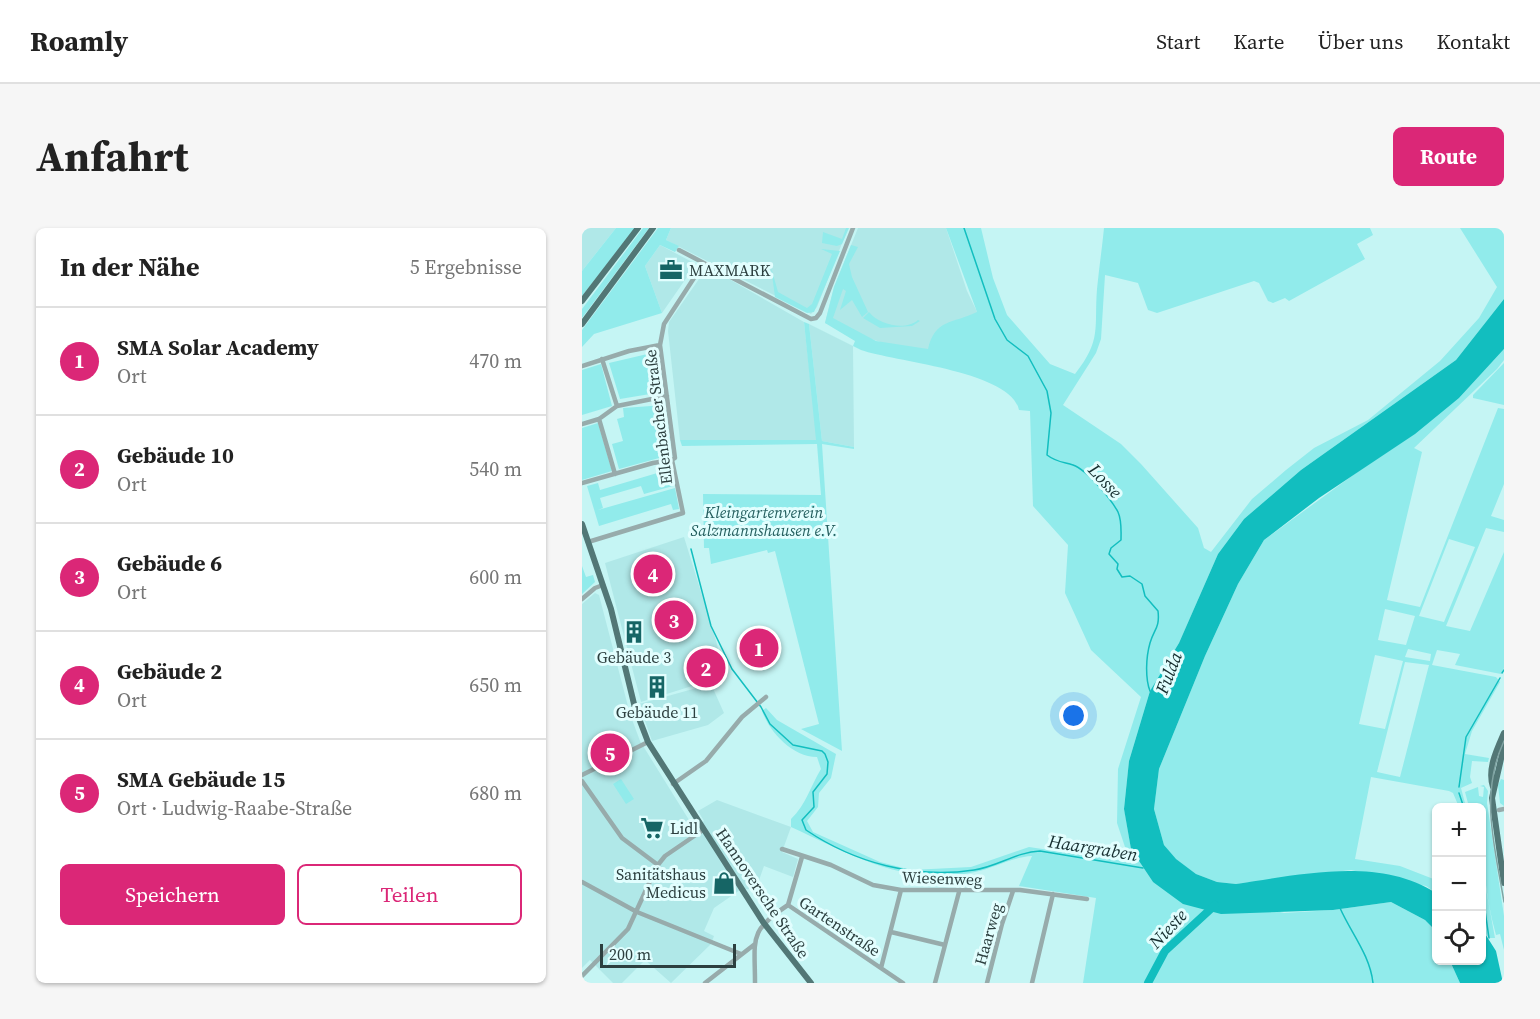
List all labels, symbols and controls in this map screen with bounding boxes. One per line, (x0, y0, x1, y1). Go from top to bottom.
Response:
text: Roamly (30, 22, 128, 60)
text: Start (1156, 27, 1200, 56)
text: Karte (1233, 27, 1284, 56)
text: Über uns (1317, 27, 1403, 56)
text: Kontakt (1436, 27, 1510, 56)
text: Anfahrt (36, 127, 188, 185)
button: Route (1393, 127, 1504, 186)
text: In der Nähe (60, 249, 200, 285)
text: 5 Ergebnisse (410, 253, 522, 281)
office icon: MAXMARK (658, 257, 684, 283)
place label: MAXMARK (689, 259, 771, 281)
text: SMA Solar Academy (117, 332, 319, 362)
text: 1 (74, 347, 85, 375)
text: 470 m (469, 347, 522, 375)
street label: Ellenbacher Straße (639, 348, 677, 486)
text: Ort (117, 362, 146, 390)
text: Gebäude 10 (117, 440, 234, 470)
text: 2 (74, 455, 85, 483)
text: 540 m (469, 455, 522, 483)
water label: Losse (1082, 457, 1128, 504)
text: Ort (117, 470, 146, 498)
park label: Kleingartenverein Salzmannshausen e.V. (690, 501, 838, 541)
text: Gebäude 6 (117, 548, 222, 578)
pin: 4 (634, 552, 672, 596)
text: 3 (74, 563, 85, 591)
text: 600 m (469, 563, 522, 591)
text: Ort (117, 578, 146, 606)
pin: 3 (654, 598, 694, 642)
building icon: Gebäude 3 (621, 619, 647, 645)
pin: 1 (740, 626, 778, 670)
place label: Gebäude 3 (597, 646, 671, 668)
pin: 2 (686, 646, 726, 690)
water label: Fulda (1149, 648, 1188, 698)
text: Gebäude 2 (117, 656, 222, 686)
text: 4 (74, 671, 85, 699)
text: 650 m (469, 671, 522, 699)
building icon: Gebäude 11 (644, 674, 670, 700)
text: Ort (117, 686, 146, 714)
place label: Gebäude 11 (616, 701, 698, 723)
your location (1059, 701, 1088, 730)
pin: 5 (591, 730, 630, 776)
text: SMA Gebäude 15 (117, 764, 285, 794)
text: 5 (74, 779, 85, 807)
text: 680 m (469, 779, 522, 807)
text: Ort · Ludwig-Raabe-Straße (117, 794, 352, 822)
map controls (1432, 803, 1486, 965)
button: + (1432, 803, 1486, 857)
supermarket icon: Lidl (639, 815, 665, 841)
place label: Lidl (670, 817, 698, 839)
street label: Hannoversche Straße (711, 824, 815, 962)
water label: Haargraben (1046, 828, 1139, 867)
button: − (1432, 857, 1486, 911)
place label: Sanitätshaus Medicus (616, 863, 706, 903)
button: Speichern (60, 864, 285, 925)
button: Teilen (297, 864, 522, 925)
street label: Wiesenweg (901, 866, 983, 890)
shop icon: Sanitätshaus Medicus (711, 870, 737, 896)
street label: Gartenstraße (795, 891, 885, 961)
street label: Haarweg (969, 900, 1007, 968)
water label: Nieste (1142, 903, 1193, 955)
button: locate (1432, 911, 1486, 965)
scale bar (600, 941, 736, 968)
text: 200 m (609, 943, 651, 965)

